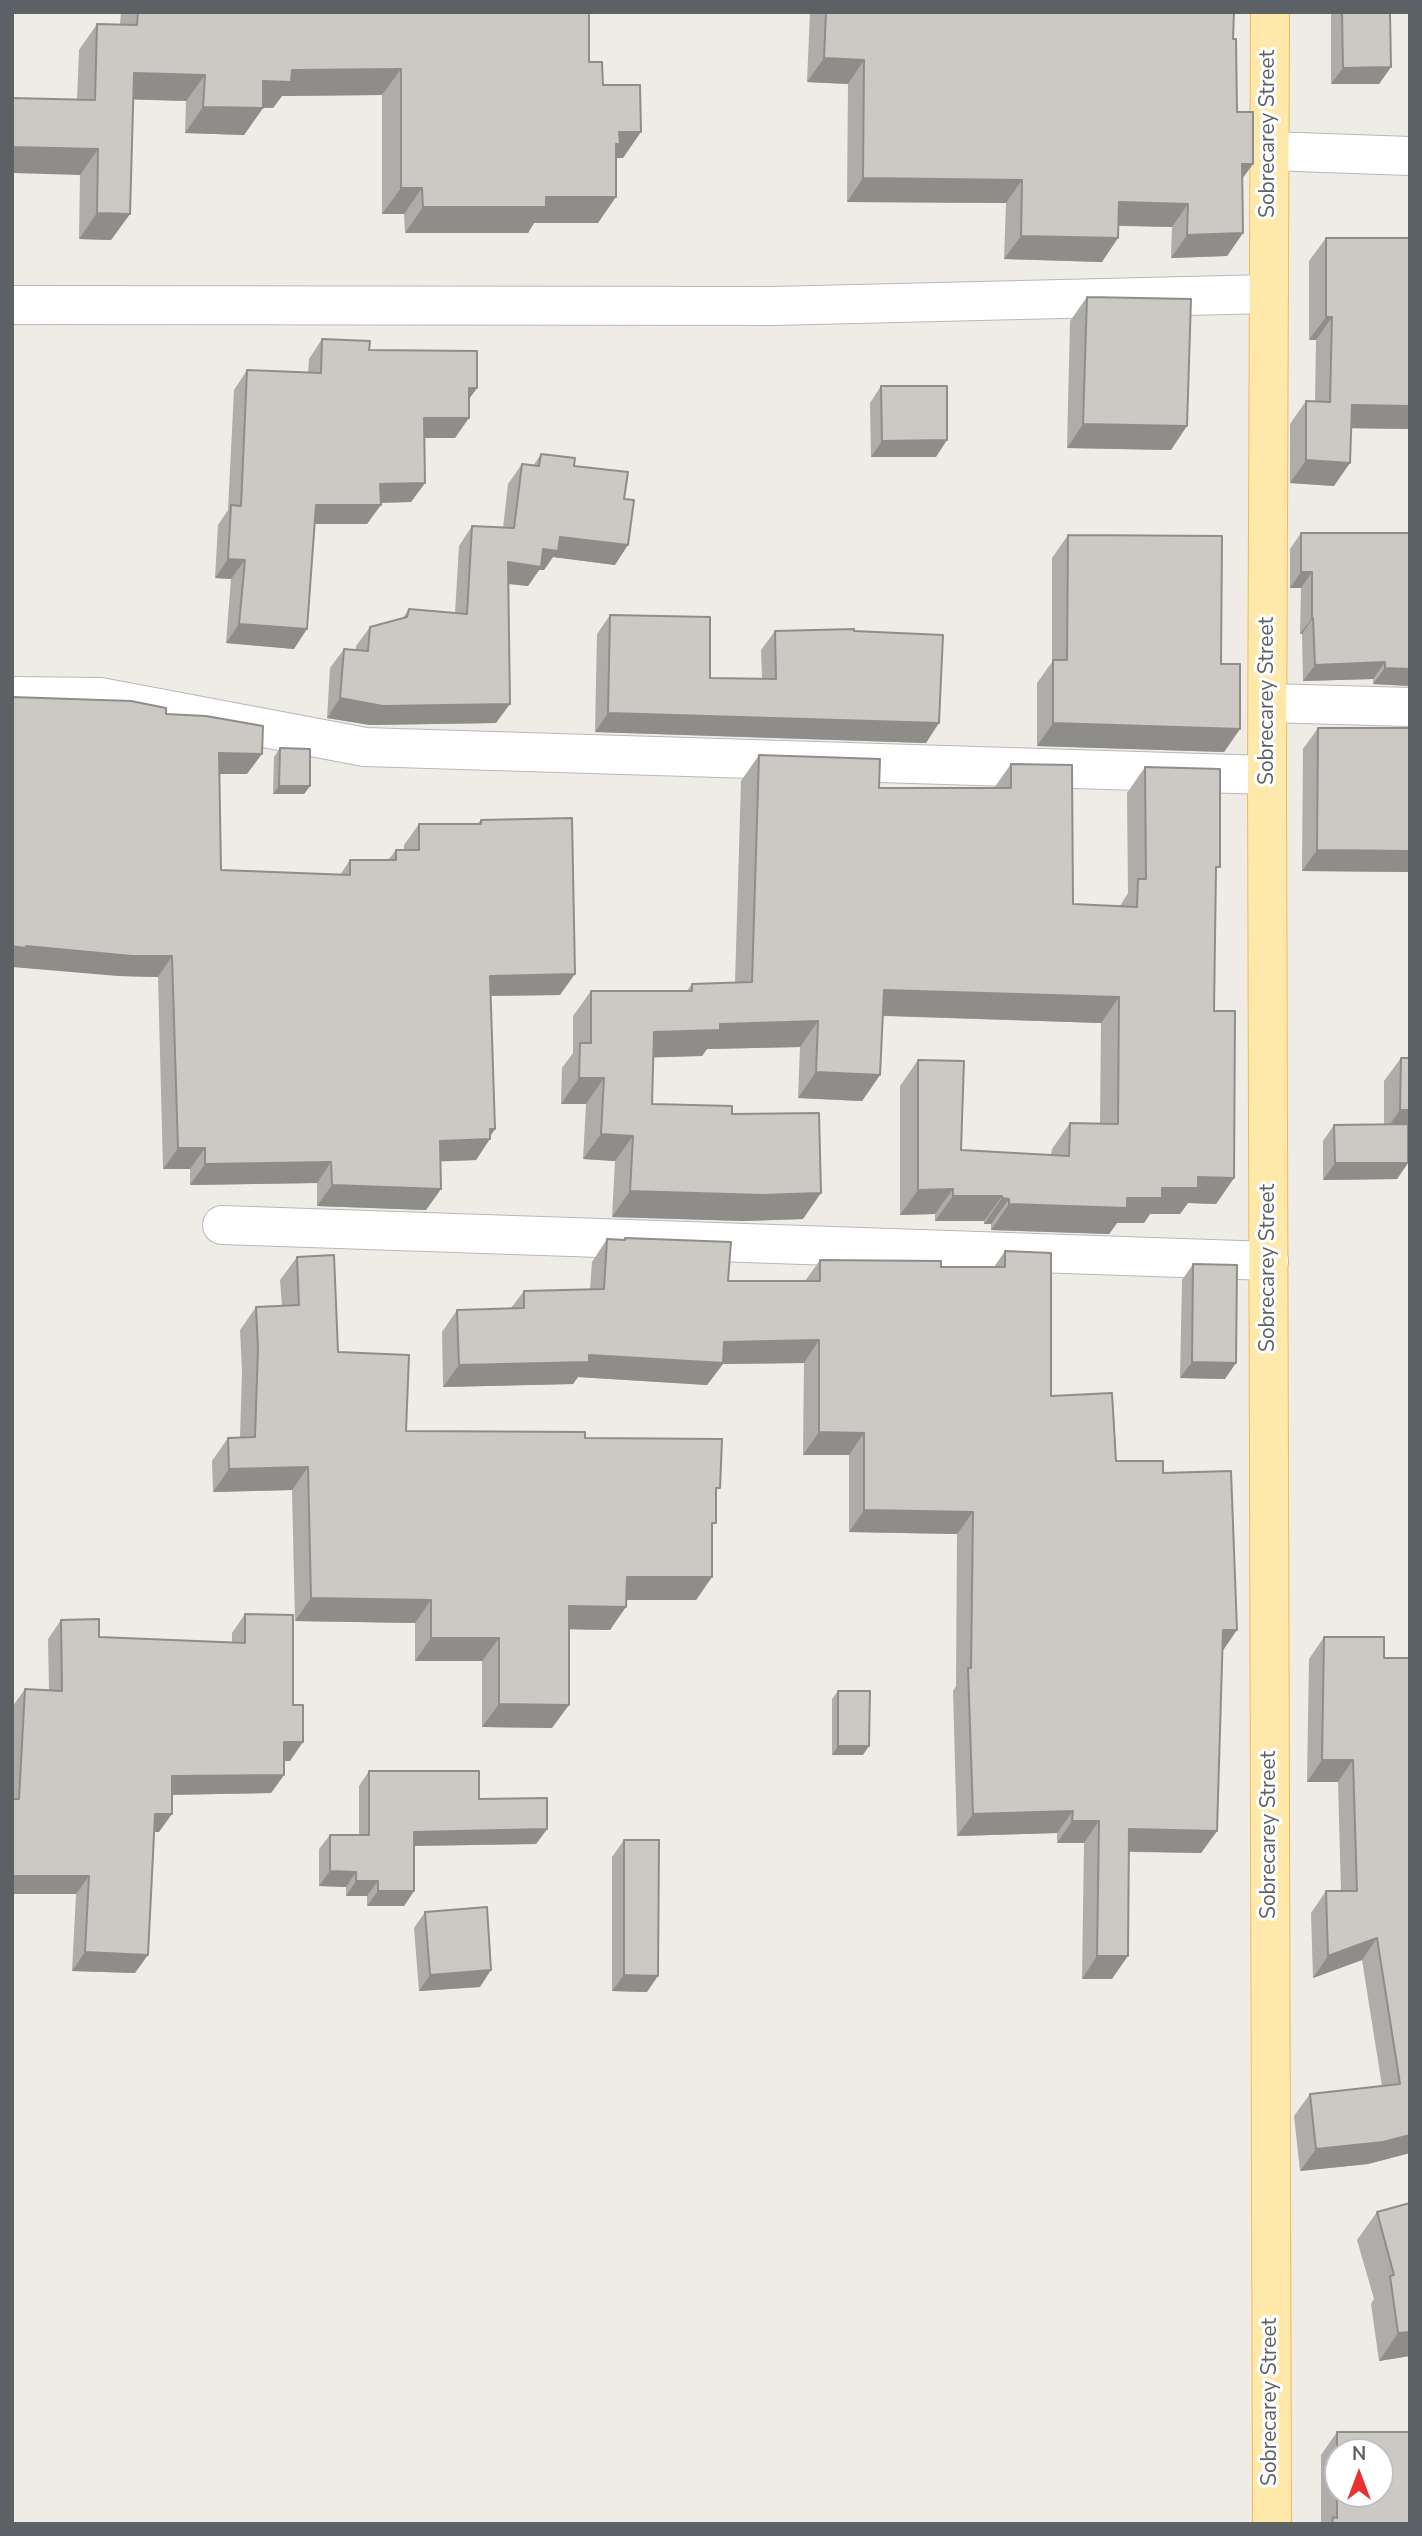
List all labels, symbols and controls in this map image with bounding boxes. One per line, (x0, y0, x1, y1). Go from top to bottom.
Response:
street label: Sobrecarey Street (1256, 50, 1282, 218)
street label: Sobrecarey Street (1255, 617, 1281, 785)
street label: Sobrecarey Street (1256, 1184, 1282, 1352)
street label: Sobrecarey Street (1257, 1751, 1283, 1919)
street label: Sobrecarey Street (1258, 2318, 1284, 2486)
north arrow (1324, 2438, 1394, 2508)
text: N (1352, 2441, 1366, 2467)

